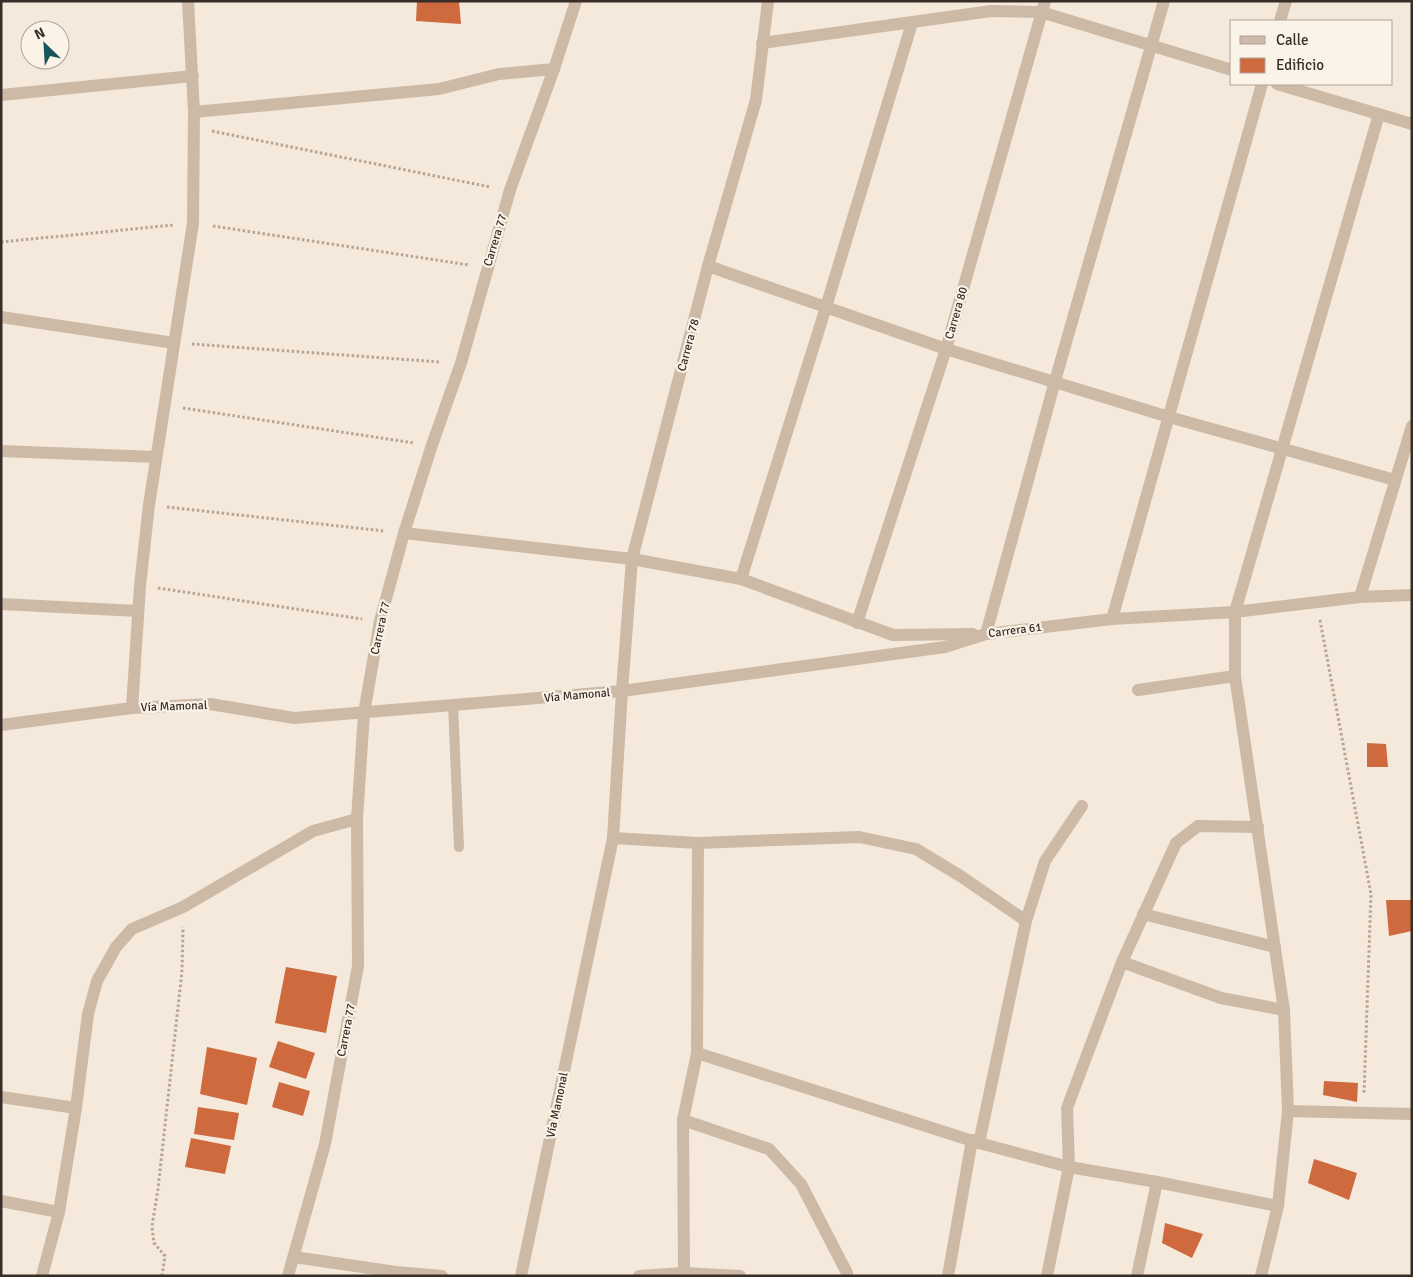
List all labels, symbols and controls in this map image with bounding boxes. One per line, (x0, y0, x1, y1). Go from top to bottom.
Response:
north arrow (20, 20, 70, 70)
legend (1230, 20, 1393, 85)
text: N (32, 24, 48, 43)
text: Calle (1276, 31, 1309, 49)
text: Edificio (1276, 56, 1324, 74)
street label: Carrera 77 (480, 212, 511, 268)
street label: Carrera 80 (942, 285, 971, 341)
street label: Carrera 78 (674, 317, 703, 373)
street label: Carrera 77 (368, 600, 393, 656)
street label: Carrera 61 (987, 620, 1043, 641)
street label: Vía Mamonal (543, 685, 611, 706)
street label: Vía Mamonal (140, 698, 208, 715)
street label: Carrera 77 (334, 1002, 359, 1058)
street label: Vía Mamonal (543, 1071, 572, 1139)

